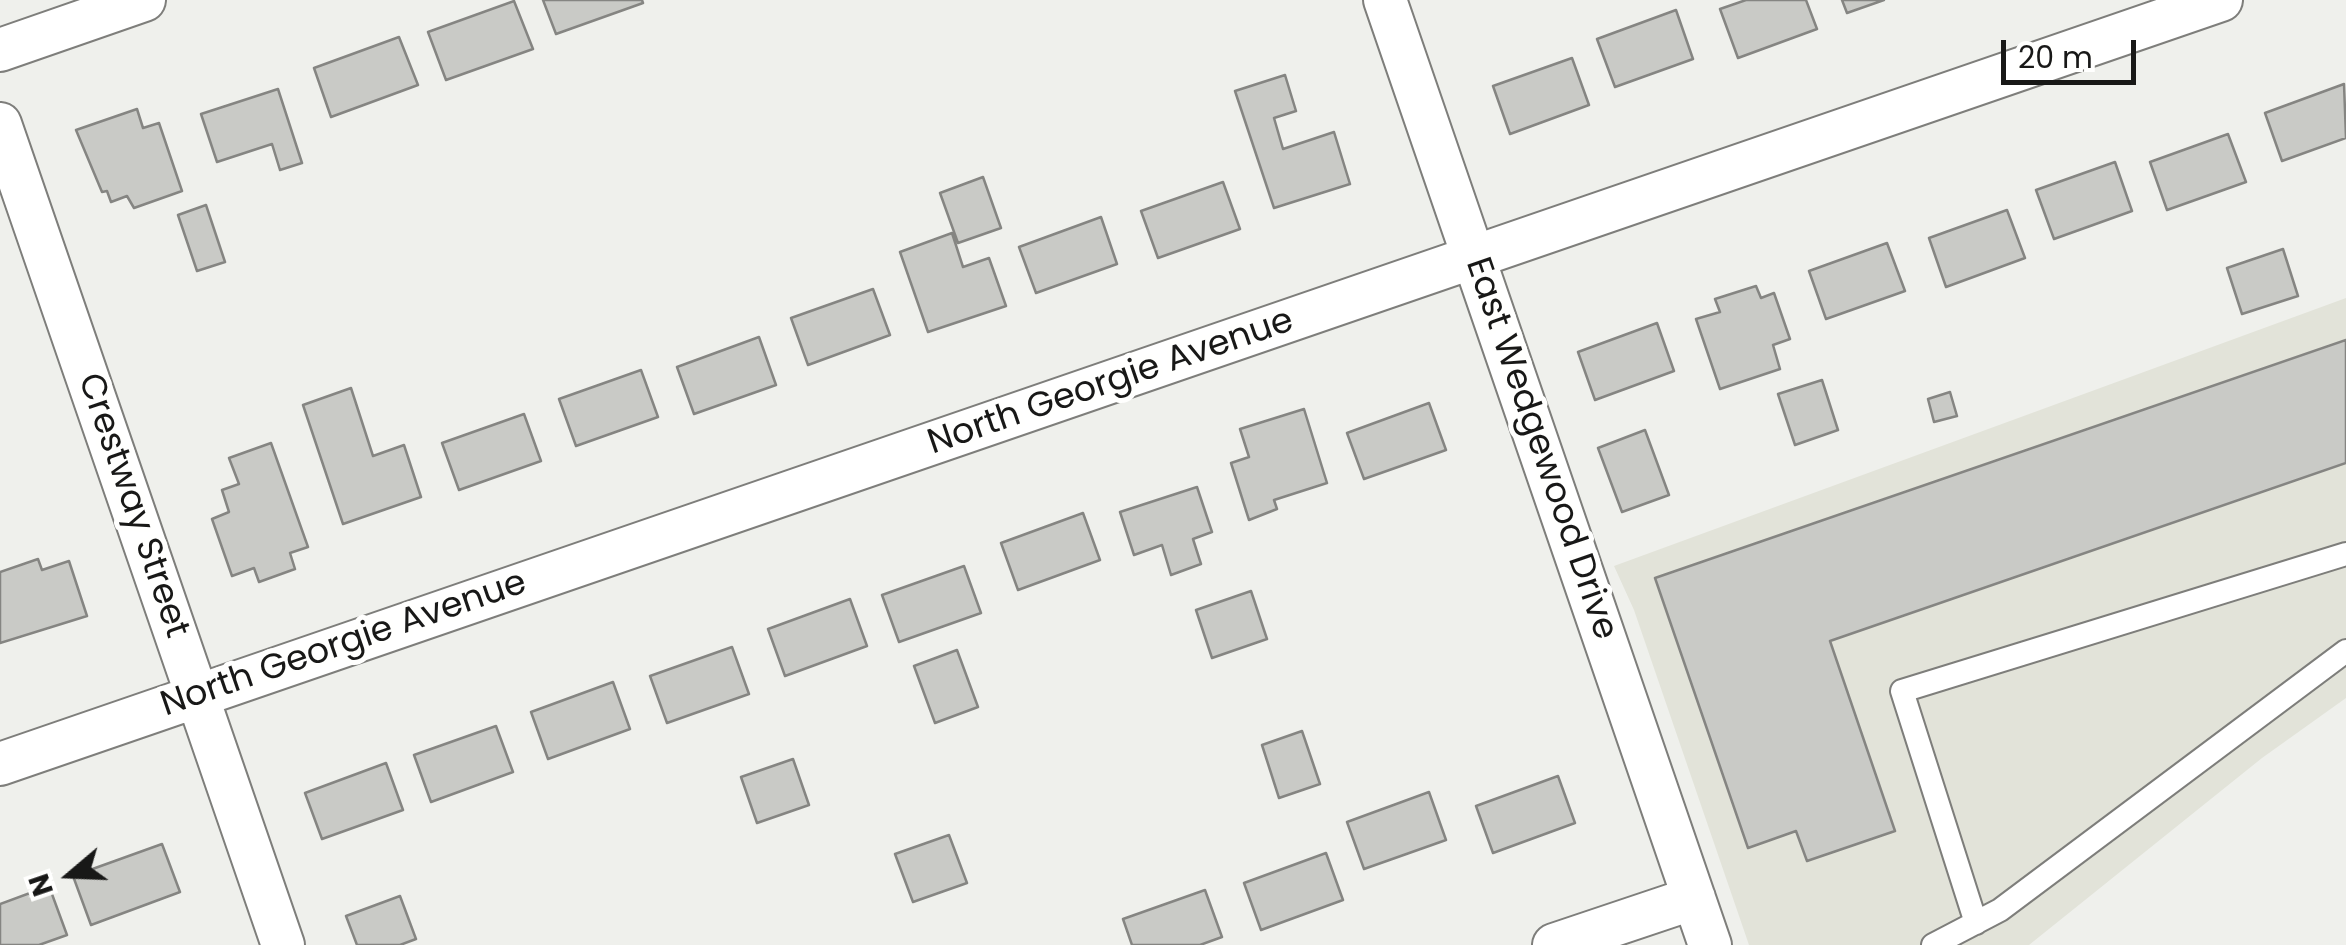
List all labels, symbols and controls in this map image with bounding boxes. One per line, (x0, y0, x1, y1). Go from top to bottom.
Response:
scale bar (2006, 20, 2141, 82)
text: 20 m (2018, 36, 2093, 79)
street label: East Wedgewood Drive (1455, 253, 1625, 645)
street label: North Georgie Avenue (923, 301, 1299, 465)
street label: Crestway Street (67, 368, 197, 644)
street label: North Georgie Avenue (156, 563, 532, 727)
north arrow (20, 825, 120, 925)
text: N (19, 869, 63, 901)

